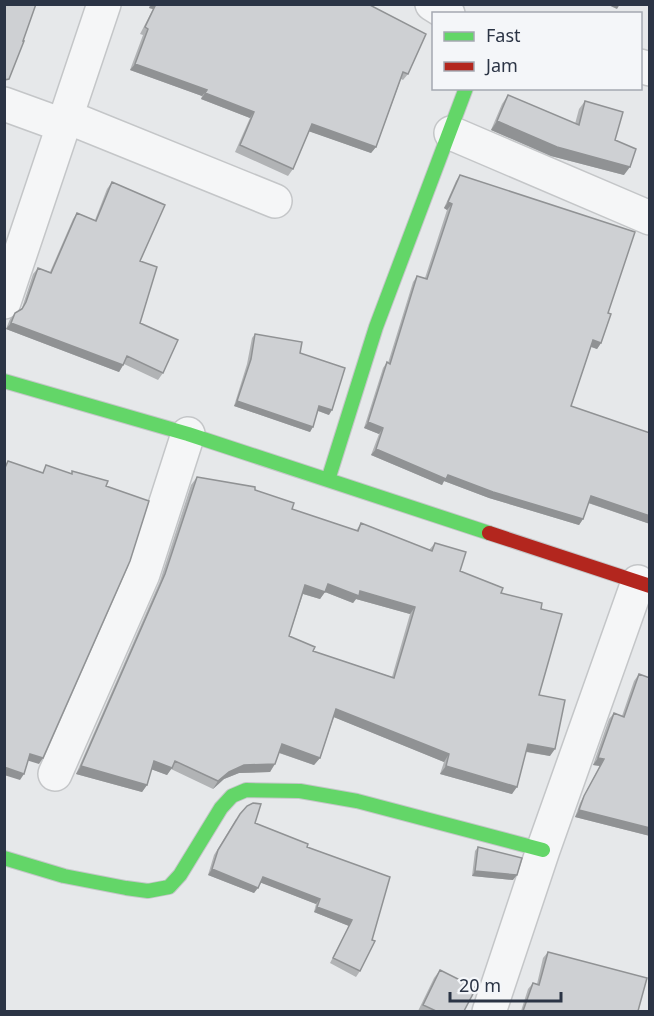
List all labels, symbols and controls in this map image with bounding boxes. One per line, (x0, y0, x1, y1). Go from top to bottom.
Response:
legend (432, 12, 642, 90)
text: Fast (486, 23, 521, 47)
text: Jam (484, 53, 518, 77)
scale bar (450, 965, 561, 1003)
text: 20 m (459, 973, 501, 997)

